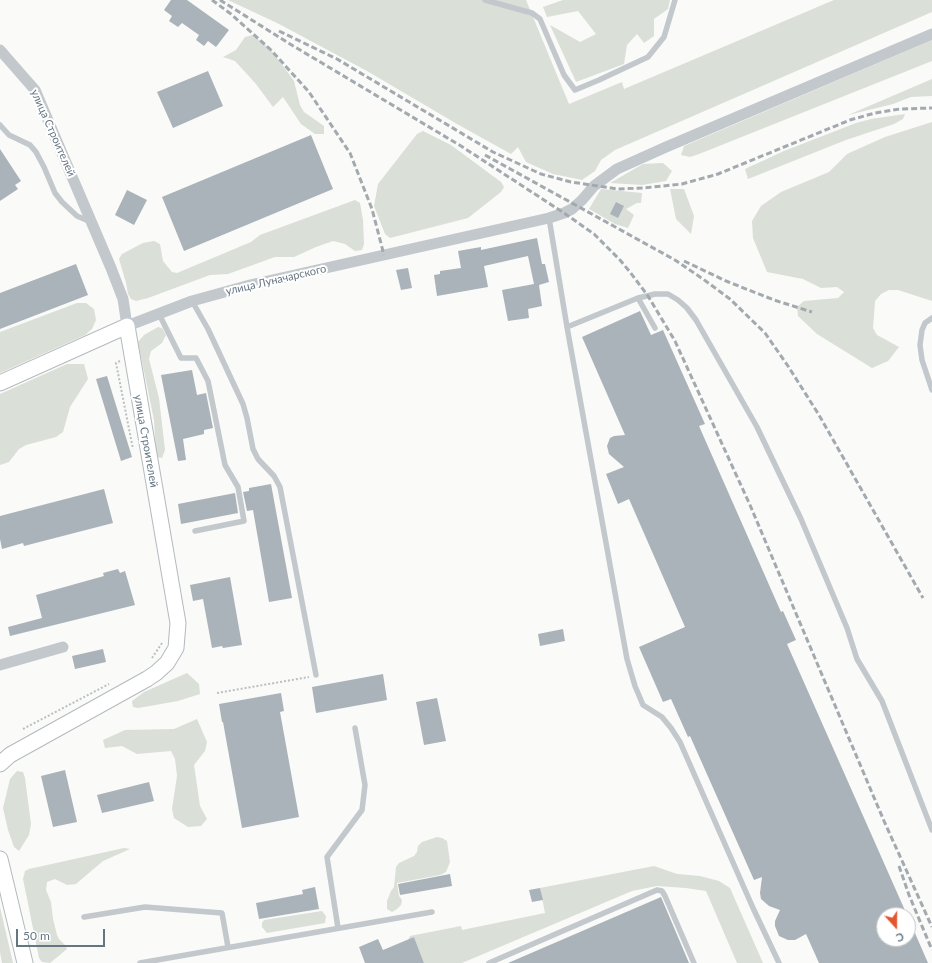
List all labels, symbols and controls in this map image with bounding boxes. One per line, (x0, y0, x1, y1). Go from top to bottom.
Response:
street label: улица Строителей (28, 87, 78, 179)
street label: улица Луначарского (224, 262, 328, 298)
street label: улица Строителей (131, 394, 161, 488)
north arrow (876, 907, 916, 947)
scale bar (18, 921, 107, 947)
text: 50 m (23, 928, 50, 943)
text: С (894, 930, 906, 945)

